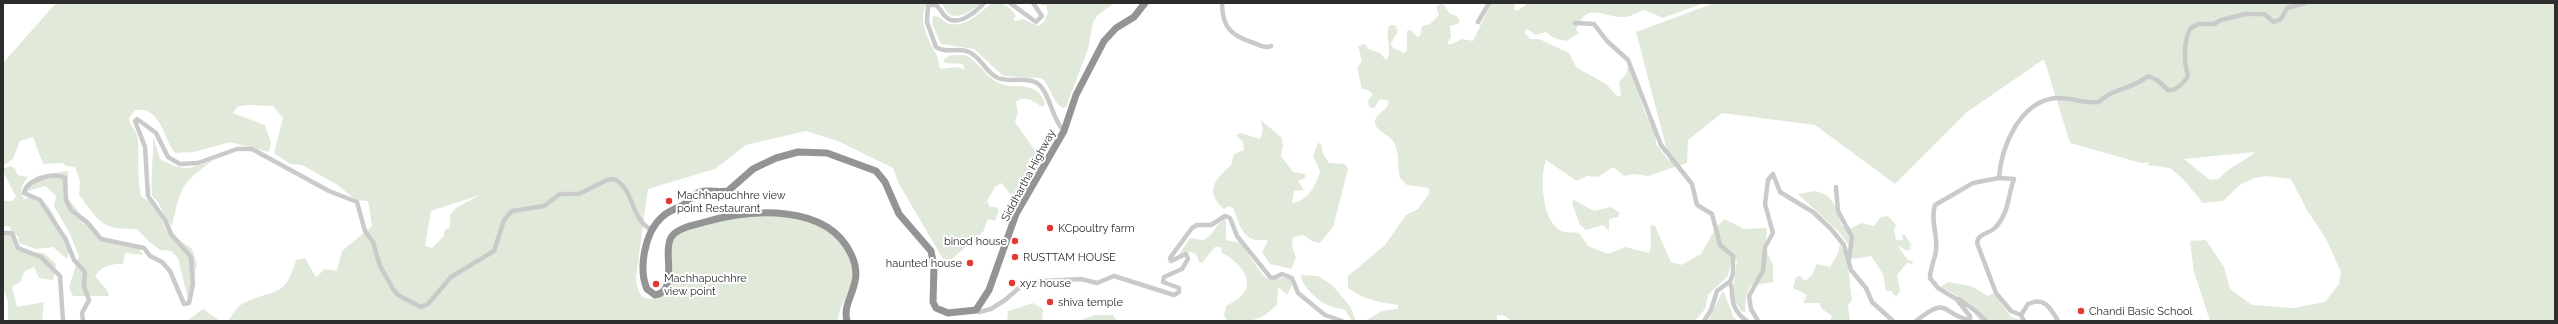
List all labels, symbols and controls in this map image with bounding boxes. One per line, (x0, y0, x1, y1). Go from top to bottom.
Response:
street label: Siddhartha Highway (999, 127, 1058, 223)
place label: Machhapuchhre view point Restaurant (677, 189, 786, 215)
marker: Machhapuchhre view point Restaurant (664, 196, 674, 206)
place label: KCpoultry farm (1058, 222, 1135, 235)
marker: KCpoultry farm (1045, 223, 1055, 233)
place label: binod house (944, 235, 1008, 248)
marker: binod house (1010, 236, 1020, 246)
place label: RUSTTAM HOUSE (1023, 251, 1116, 264)
marker: RUSTTAM HOUSE (1010, 252, 1020, 262)
place label: haunted house (886, 257, 963, 270)
marker: haunted house (965, 258, 975, 268)
place label: Machhapuchhre view point (664, 272, 747, 298)
place label: xyz house (1020, 277, 1072, 290)
marker: xyz house (1007, 278, 1017, 288)
marker: Machhapuchhre view point (651, 279, 661, 289)
place label: shiva temple (1058, 296, 1124, 309)
marker: shiva temple (1045, 297, 1055, 307)
place label: Chandi Basic School (2089, 305, 2193, 318)
marker: Chandi Basic School (2076, 306, 2086, 316)

